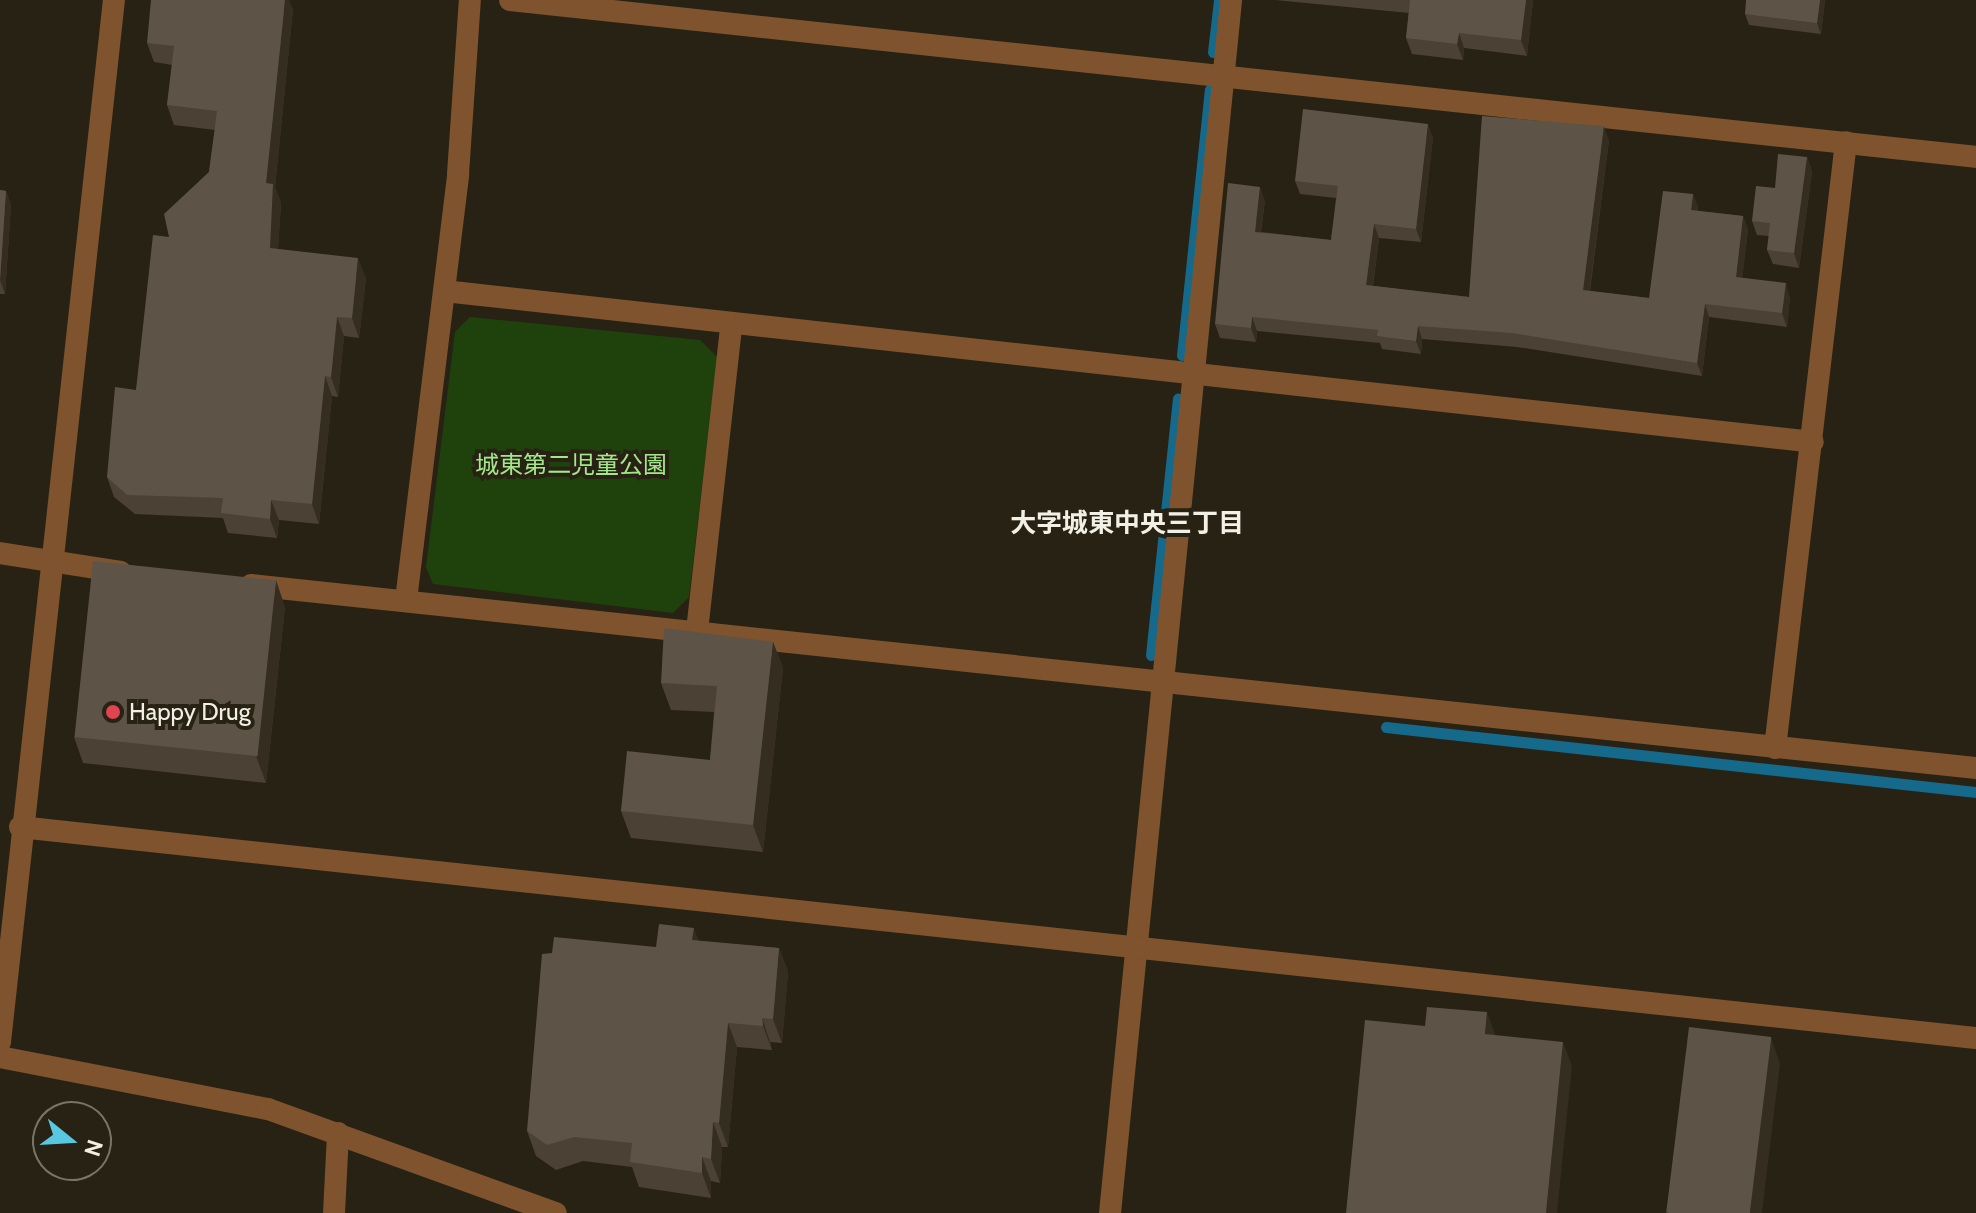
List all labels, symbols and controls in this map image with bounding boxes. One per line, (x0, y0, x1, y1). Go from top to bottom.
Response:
park label: 城東第二児童公園 (475, 451, 667, 479)
district label: 大字城東中央三丁目 (1010, 508, 1244, 540)
place label: Happy Drug (129, 698, 251, 726)
marker: Happy Drug (104, 703, 122, 721)
north arrow (32, 1101, 112, 1181)
text: N (78, 1136, 109, 1160)

